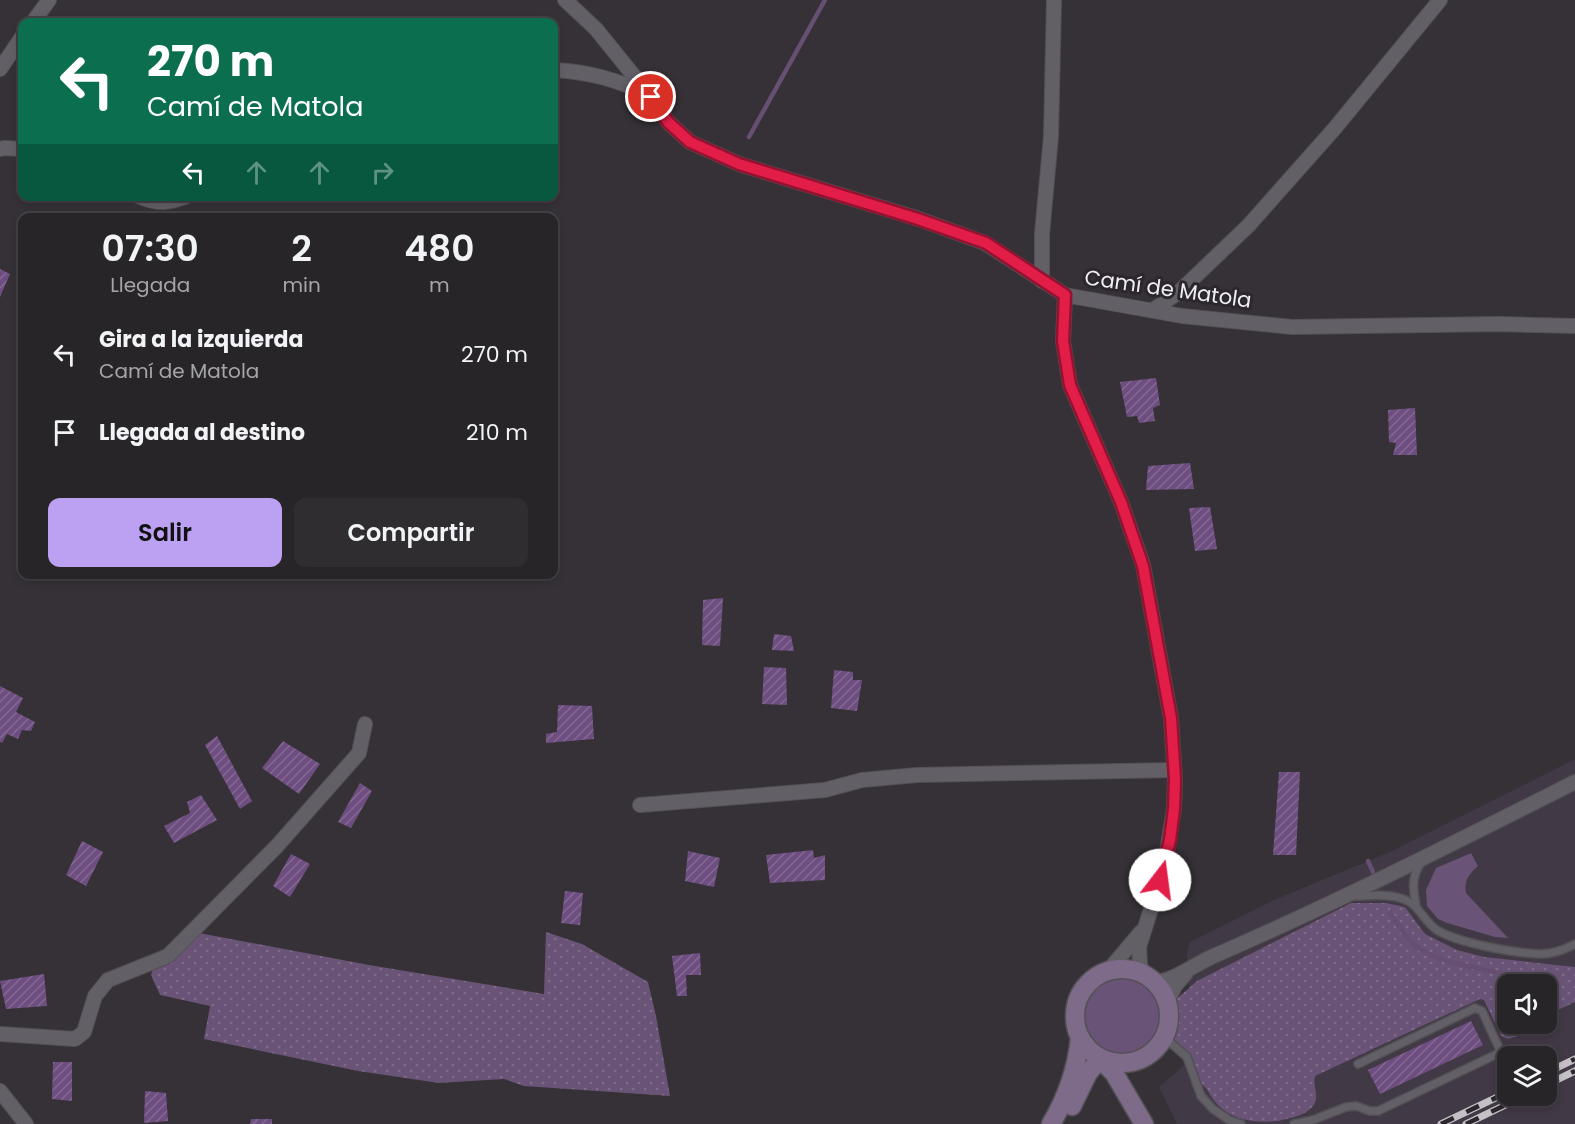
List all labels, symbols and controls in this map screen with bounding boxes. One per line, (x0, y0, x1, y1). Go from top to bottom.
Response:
text: 270 m (147, 32, 274, 91)
icon: left (48, 42, 126, 120)
pin (625, 71, 676, 122)
icon: arrive (634, 80, 667, 113)
text: Camí de Matola (147, 88, 363, 125)
icon: left (177, 156, 210, 189)
icon: ahead (240, 156, 273, 189)
icon: ahead (303, 156, 336, 189)
icon: right (366, 156, 399, 189)
text: 07:30 (102, 223, 199, 274)
text: 2 (291, 223, 312, 274)
text: 480 (404, 223, 474, 274)
street label: Camí de Matola (1083, 262, 1253, 315)
text: Llegada (110, 271, 190, 299)
text: min (282, 271, 321, 299)
text: m (429, 271, 450, 299)
text: Gira a la izquierda (99, 324, 303, 355)
icon: left (48, 338, 81, 371)
text: 270 m (461, 339, 528, 370)
text: Camí de Matola (99, 357, 259, 385)
icon: arrive (48, 416, 81, 449)
text: Llegada al destino (99, 417, 305, 448)
text: 210 m (466, 417, 528, 448)
button: Salir (48, 498, 282, 567)
button: Compartir (294, 498, 528, 567)
position arrow (1128, 848, 1192, 912)
map controls (1497, 974, 1557, 1106)
button: sound (1497, 974, 1557, 1034)
button: layers (1497, 1046, 1557, 1106)

